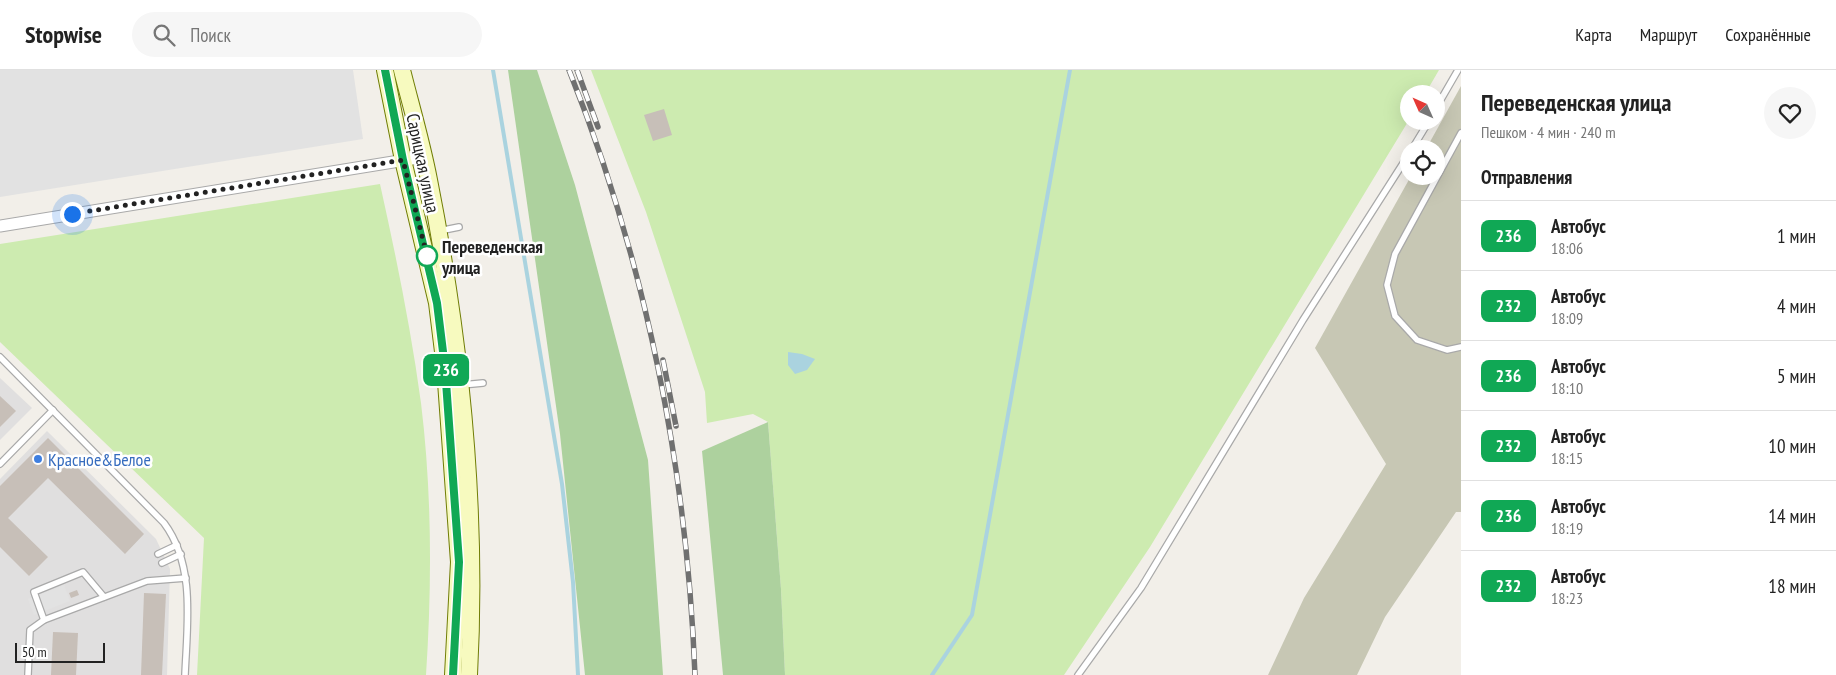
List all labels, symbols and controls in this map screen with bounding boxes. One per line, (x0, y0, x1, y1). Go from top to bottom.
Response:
search box (132, 12, 482, 57)
text: Stopwise (25, 19, 102, 50)
icon: search (150, 21, 178, 49)
text: Поиск (190, 23, 231, 47)
text: Карта (1575, 23, 1612, 46)
text: Маршрут (1640, 23, 1697, 46)
text: Сохранённые (1725, 23, 1811, 46)
north arrow (1400, 85, 1445, 130)
map controls (1400, 85, 1445, 185)
text: Переведенская улица (1481, 87, 1671, 118)
button: heart (1764, 87, 1816, 139)
street label: Сарицкая улица (401, 111, 445, 215)
text: Пешком · 4 мин · 240 m (1481, 122, 1616, 142)
button: locate (1400, 140, 1445, 185)
text: Отправления (1481, 165, 1572, 189)
your location (60, 202, 85, 227)
text: Автобус (1551, 214, 1606, 238)
text: 236 (1496, 224, 1521, 247)
text: 1 мин (1777, 224, 1816, 248)
place label: Переведенская улица (441, 235, 543, 279)
text: 18:06 (1551, 238, 1583, 258)
marker: Переведенская улица (416, 245, 438, 267)
text: Автобус (1551, 284, 1606, 308)
text: 232 (1496, 294, 1521, 317)
text: 4 мин (1777, 294, 1816, 318)
text: 18:09 (1551, 308, 1583, 328)
line badge: 236 (417, 354, 475, 386)
text: Автобус (1551, 354, 1606, 378)
text: 236 (433, 358, 459, 381)
text: 236 (1496, 364, 1521, 387)
text: 5 мин (1777, 364, 1816, 388)
text: 18:10 (1551, 378, 1583, 398)
text: Автобус (1551, 424, 1606, 448)
text: 232 (1496, 434, 1521, 457)
text: 10 мин (1768, 434, 1816, 458)
place label: Красное&Белое (48, 448, 151, 471)
text: 18:15 (1551, 448, 1583, 468)
marker: Красное&Белое (32, 453, 44, 465)
text: Автобус (1551, 494, 1606, 518)
text: 236 (1496, 504, 1521, 527)
text: 14 мин (1768, 504, 1816, 528)
text: 18:19 (1551, 518, 1583, 538)
text: Автобус (1551, 564, 1606, 588)
text: 232 (1496, 574, 1521, 597)
text: 18 мин (1768, 574, 1816, 598)
text: 18:23 (1551, 588, 1583, 608)
scale bar (15, 640, 105, 663)
text: 50 m (22, 643, 47, 661)

